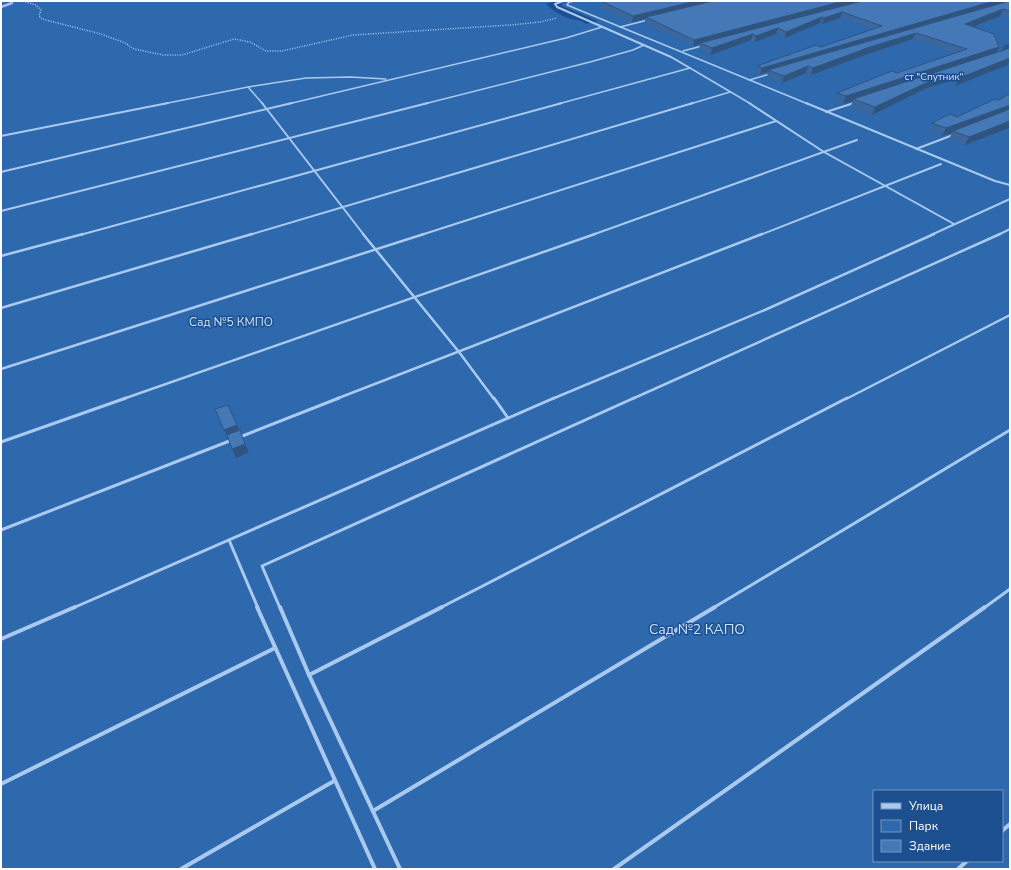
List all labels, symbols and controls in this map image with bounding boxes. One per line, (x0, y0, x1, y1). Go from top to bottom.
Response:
park label: ст "Спутник" (905, 70, 963, 84)
park label: Сад №5 КМПО (189, 314, 273, 330)
park label: Сад №2 КАПО (649, 620, 745, 639)
legend (873, 790, 1003, 862)
text: Улица (908, 798, 943, 814)
text: Парк (909, 818, 939, 834)
text: Здание (909, 838, 951, 854)

